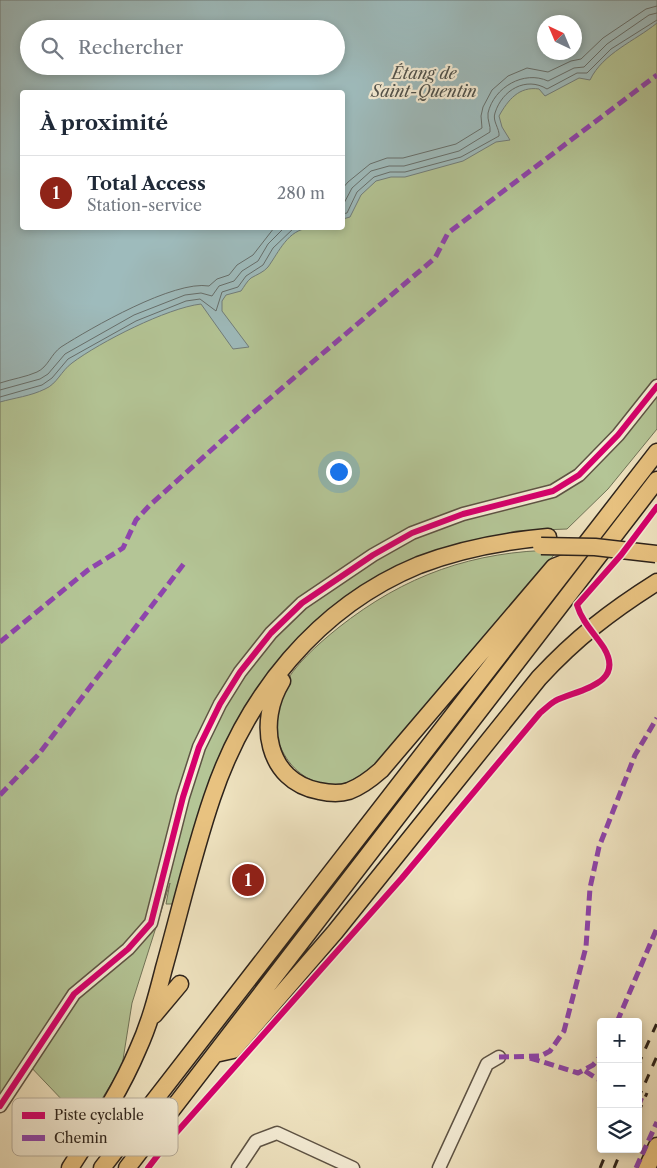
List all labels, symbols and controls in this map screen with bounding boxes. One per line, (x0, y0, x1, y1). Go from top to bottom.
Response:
north arrow (537, 15, 582, 60)
search box (20, 20, 345, 75)
icon: search (38, 34, 66, 62)
text: Rechercher (78, 36, 183, 59)
water label: Étang de Saint-Quentin (370, 63, 477, 101)
text: À proximité (40, 110, 168, 135)
text: Total Access (87, 172, 206, 195)
text: 1 (52, 183, 60, 203)
text: 280 m (277, 183, 325, 203)
text: Station-service (87, 195, 202, 215)
your location (326, 459, 352, 485)
pin: 1 (232, 861, 264, 899)
map controls (597, 1018, 642, 1153)
button: + (597, 1018, 642, 1063)
button: − (597, 1063, 642, 1108)
legend (12, 1098, 178, 1156)
text: Piste cyclable (54, 1106, 144, 1124)
button: layers (597, 1108, 642, 1153)
text: Chemin (54, 1129, 108, 1147)

